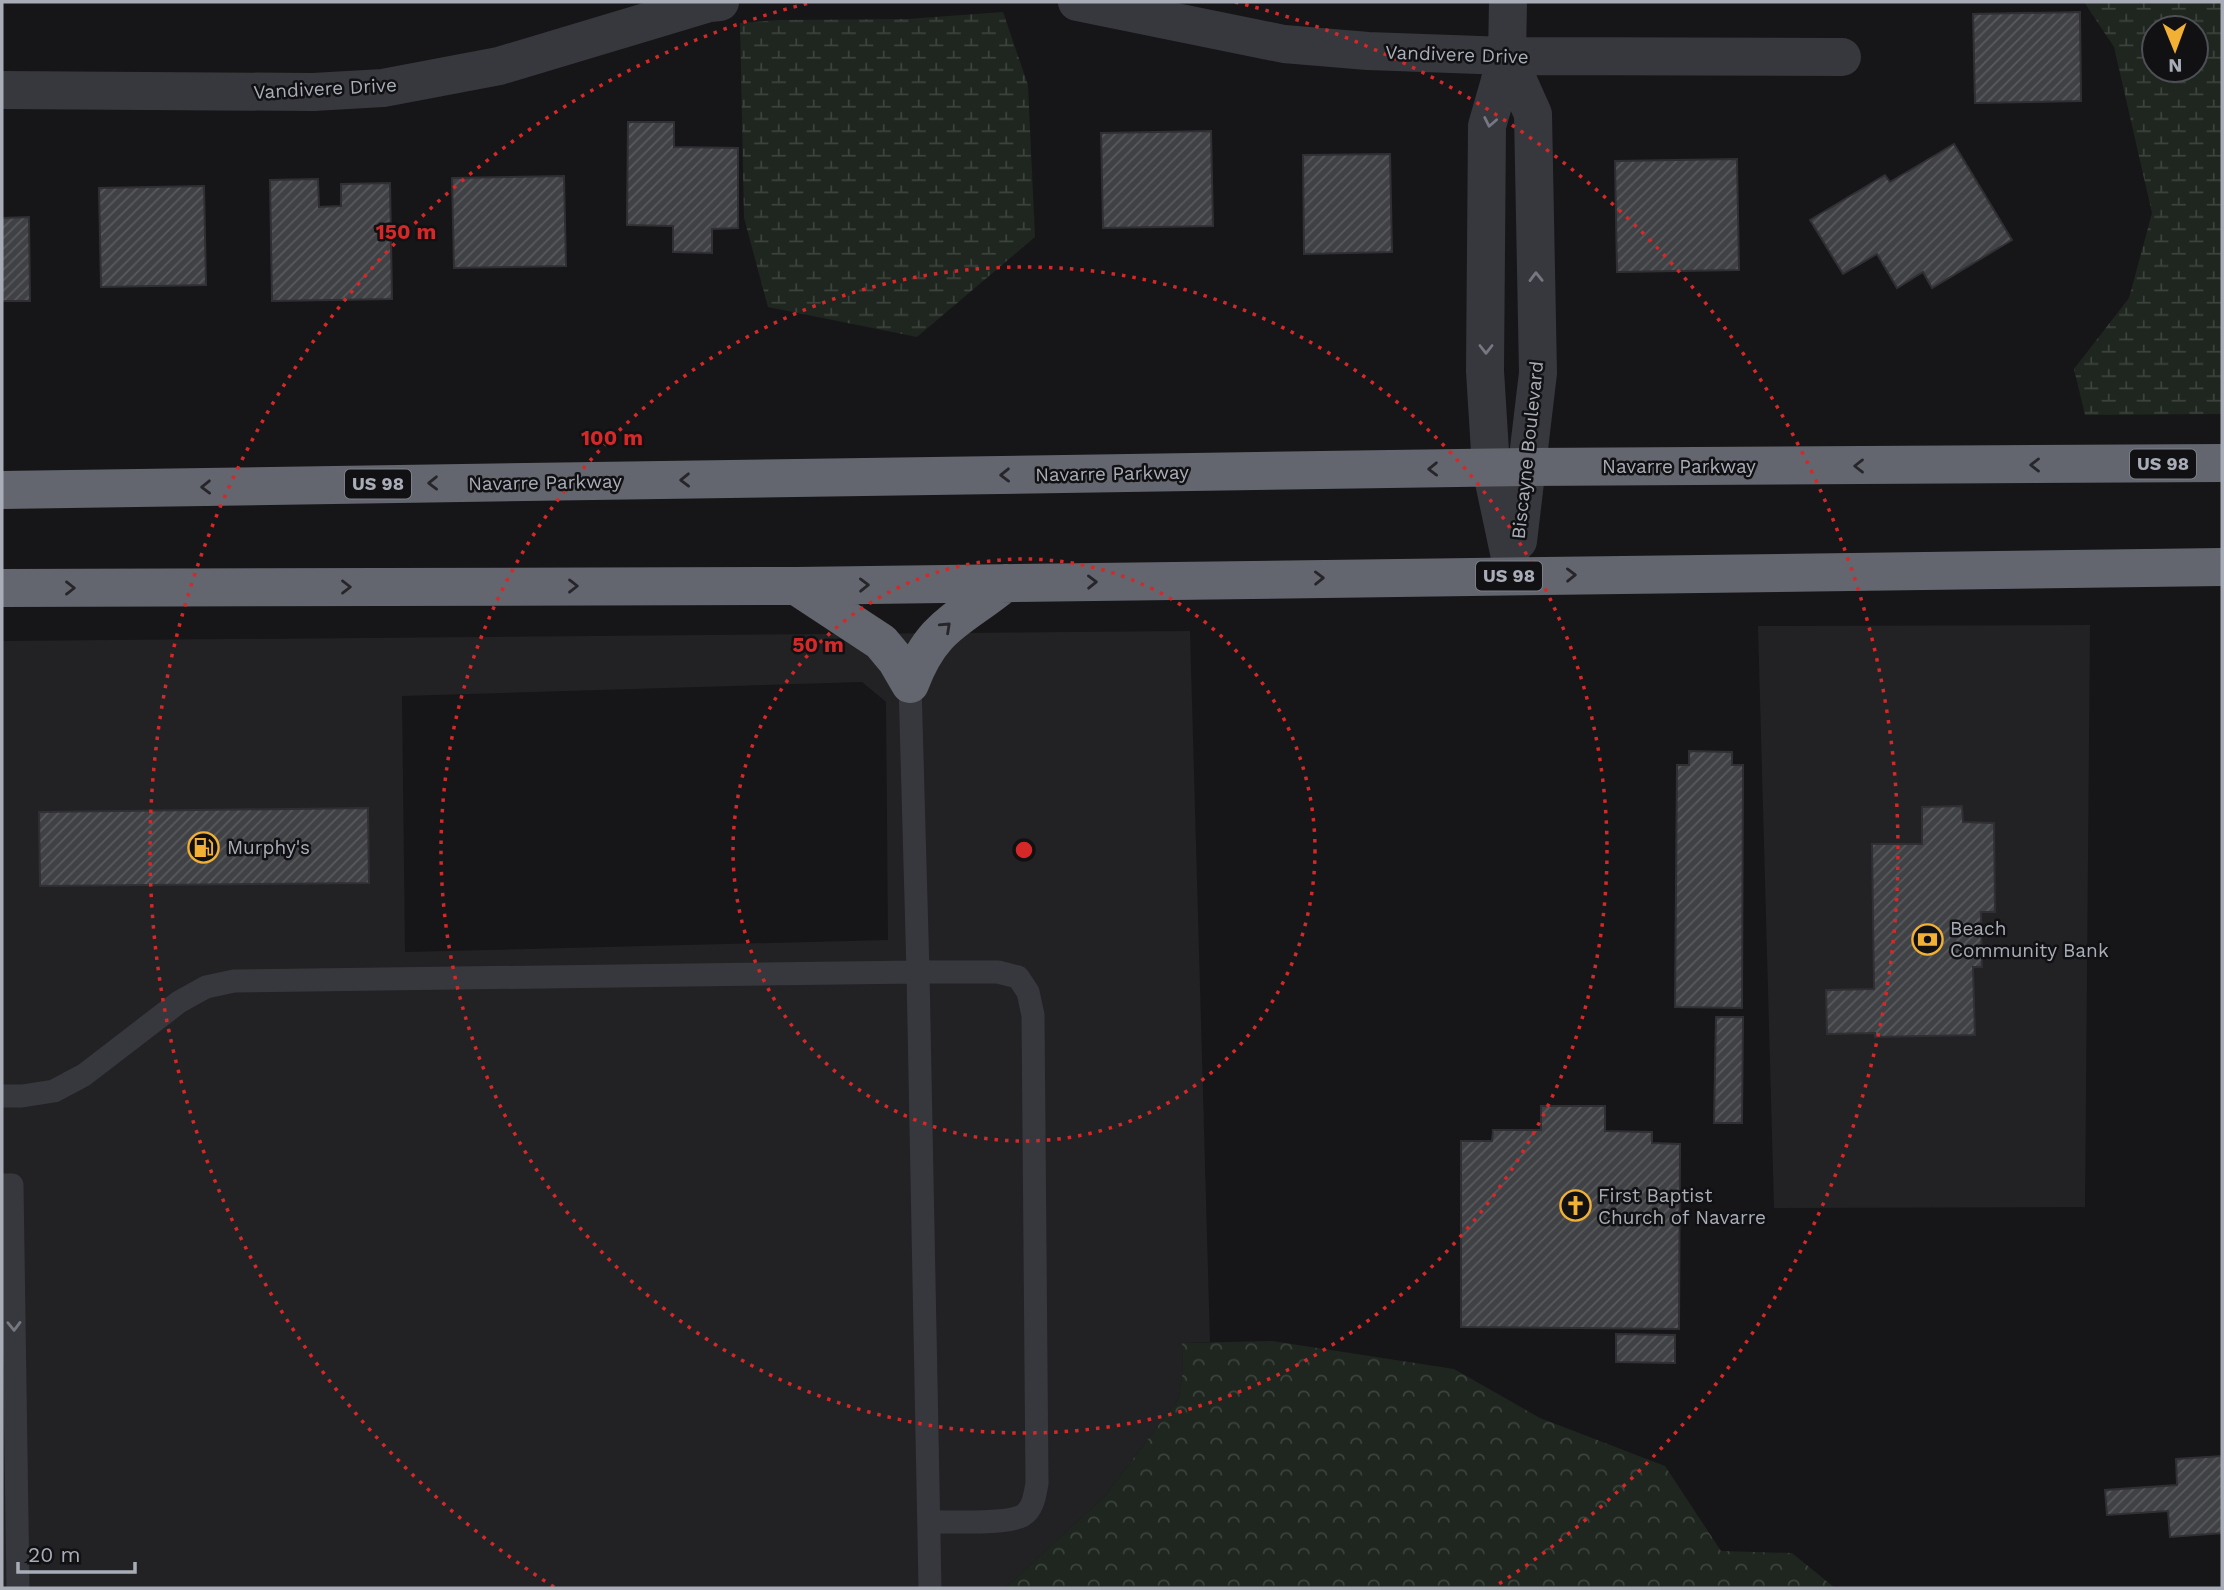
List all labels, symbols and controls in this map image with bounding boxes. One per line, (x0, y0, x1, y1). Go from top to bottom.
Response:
north arrow (2140, 14, 2210, 84)
street label: Vandivere Drive (1385, 41, 1529, 68)
text: N (2168, 54, 2183, 77)
street label: Vandivere Drive (253, 73, 397, 104)
one-way arrow (1483, 116, 1498, 128)
text: 150 m (376, 219, 436, 244)
one-way arrow (1528, 271, 1543, 282)
one-way arrow (1478, 344, 1494, 355)
street label: Biscayne Boulevard (1507, 360, 1548, 540)
text: 100 m (581, 425, 643, 450)
road number: US 98 (2130, 450, 2196, 478)
street label: Navarre Parkway (1602, 455, 1756, 478)
one-way arrow (2030, 457, 2041, 472)
one-way arrow (1854, 458, 1864, 474)
street label: Navarre Parkway (1035, 461, 1189, 486)
one-way arrow (1427, 461, 1438, 476)
one-way arrow (999, 467, 1009, 483)
road number: US 98 (345, 470, 411, 498)
street label: Navarre Parkway (468, 470, 622, 495)
one-way arrow (679, 472, 690, 487)
one-way arrow (427, 476, 438, 491)
one-way arrow (200, 479, 210, 495)
road number: US 98 (1476, 562, 1542, 590)
one-way arrow (1567, 567, 1577, 583)
one-way arrow (1314, 571, 1325, 586)
one-way arrow (1087, 574, 1098, 589)
one-way arrow (860, 577, 870, 593)
one-way arrow (569, 578, 579, 594)
one-way arrow (341, 579, 352, 595)
one-way arrow (65, 580, 76, 596)
one-way arrow (938, 623, 951, 635)
text: 50 m (792, 632, 844, 657)
fuel station icon: Murphy's (187, 830, 221, 864)
place label: Murphy's (227, 836, 310, 859)
centre of rings (1012, 838, 1036, 862)
place label: Beach Community Bank (1950, 917, 2109, 962)
bank icon: Beach Community Bank (1910, 922, 1944, 956)
place label: First Baptist Church of Navarre (1598, 1184, 1766, 1229)
church icon: First Baptist Church of Navarre (1558, 1189, 1592, 1223)
one-way arrow (6, 1322, 22, 1332)
scale bar (18, 1530, 135, 1574)
text: 20 m (28, 1542, 80, 1567)

